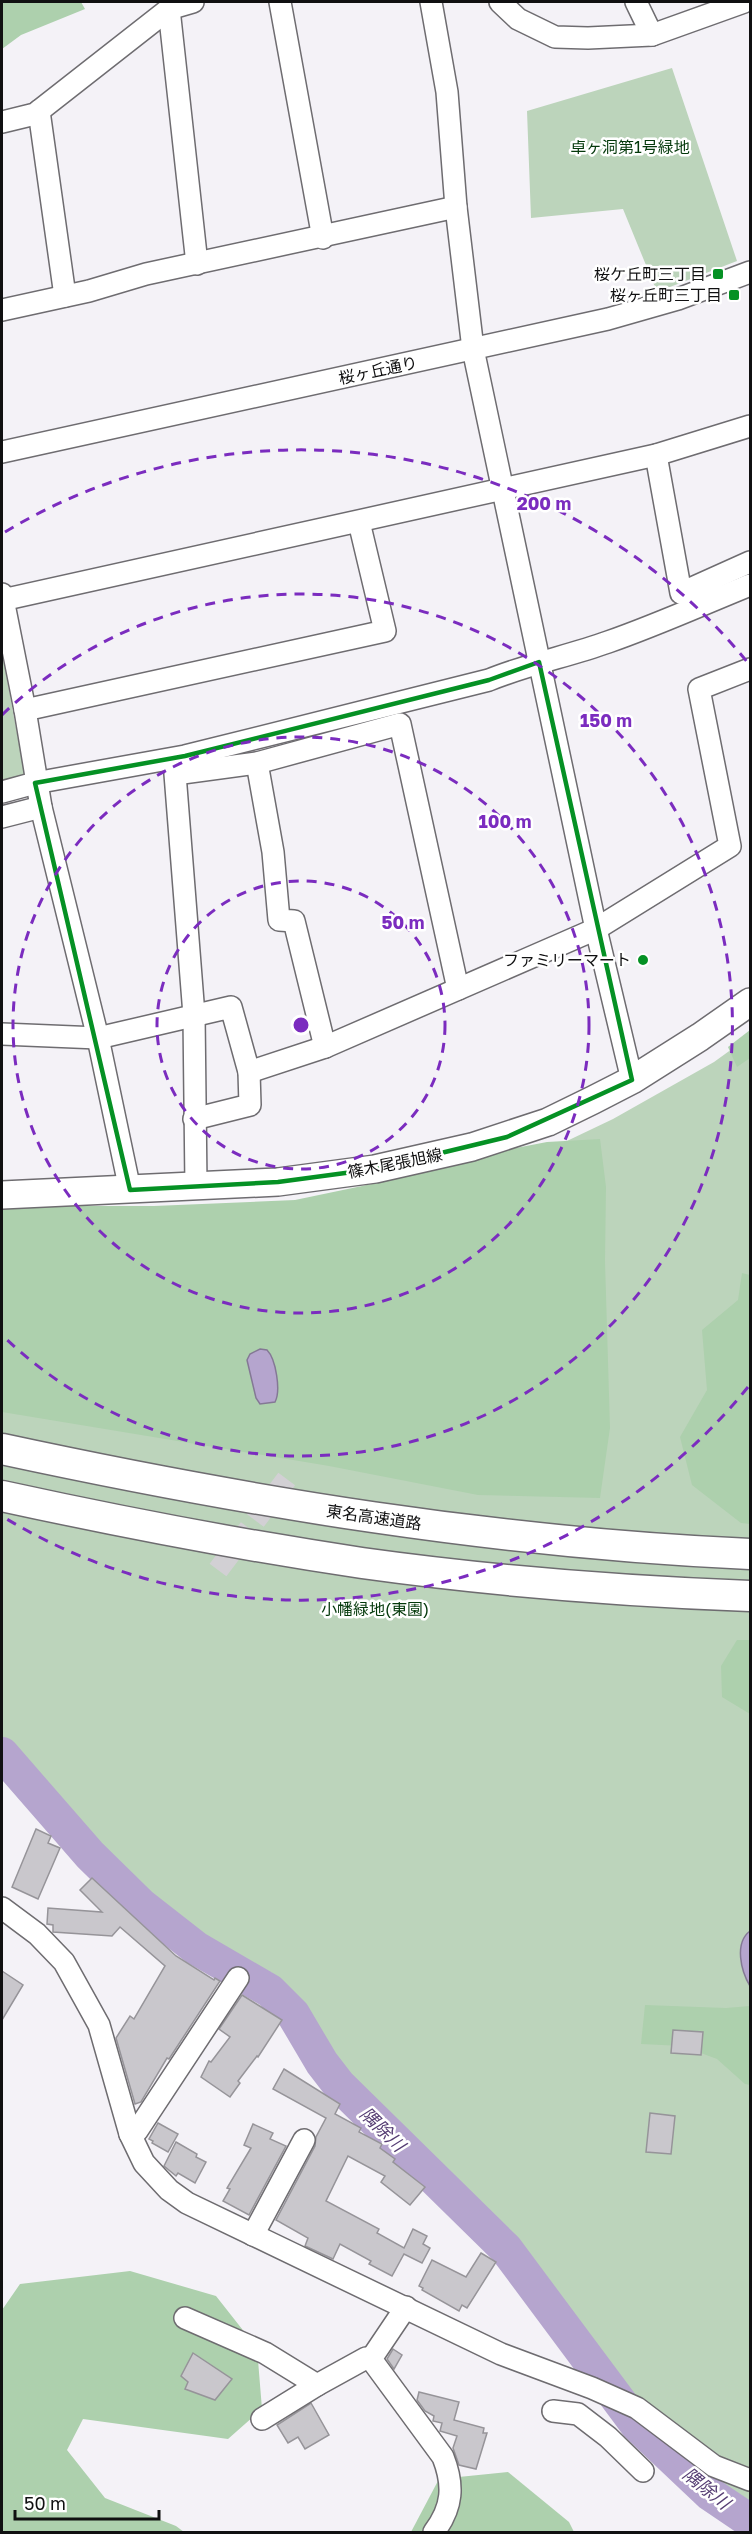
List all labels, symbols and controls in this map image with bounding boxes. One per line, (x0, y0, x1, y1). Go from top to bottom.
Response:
park label: 卓ヶ洞第1号緑地 (570, 137, 690, 157)
place label: 桜ケ丘町三丁目 (594, 264, 706, 284)
marker: 桜ケ丘町三丁目 (711, 267, 725, 281)
place label: 桜ヶ丘町三丁目 (610, 285, 722, 305)
marker: 桜ヶ丘町三丁目 (727, 288, 741, 302)
street label: 桜ヶ丘通り (337, 352, 419, 388)
text: 200 m (517, 492, 571, 514)
text: 150 m (580, 709, 632, 731)
text: 100 m (479, 810, 531, 832)
text: 50 m (382, 911, 424, 933)
place label: ファミリーマート (503, 950, 631, 970)
marker: ファミリーマート (636, 953, 650, 967)
centre of rings (291, 1015, 311, 1035)
street label: 篠木尾張旭線 (346, 1144, 444, 1182)
street label: 東名高速道路 (325, 1500, 423, 1534)
park label: 小幡緑地(東園) (321, 1599, 429, 1619)
water label: 隅除川 (356, 2102, 412, 2157)
water label: 隅除川 (679, 2462, 736, 2515)
scale bar (15, 2483, 159, 2521)
text: 50 m (24, 2492, 66, 2514)

